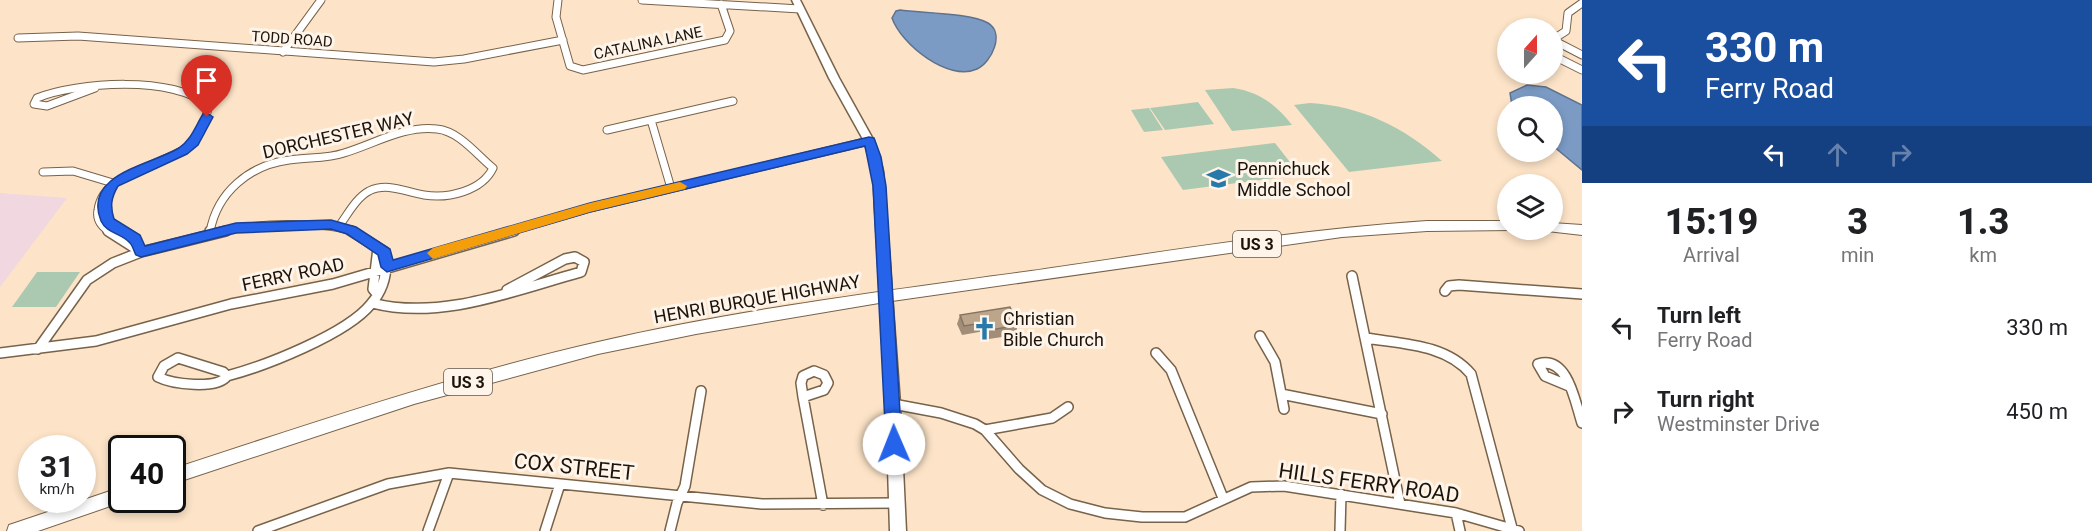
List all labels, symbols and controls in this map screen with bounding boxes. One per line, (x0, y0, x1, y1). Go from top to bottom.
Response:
north arrow (1497, 18, 1563, 84)
map controls (1497, 18, 1563, 240)
street label: CATALINA LANE (592, 23, 704, 63)
text: 330 m (1705, 23, 1824, 72)
icon: left (1606, 24, 1684, 102)
street label: TODD ROAD (251, 27, 333, 51)
pin (181, 55, 232, 117)
icon: arrive (190, 64, 223, 97)
text: Ferry Road (1705, 73, 1834, 105)
button: search (1497, 96, 1563, 162)
street label: DORCHESTER WAY (260, 107, 416, 163)
icon: left (1758, 138, 1791, 171)
icon: ahead (1821, 138, 1854, 171)
icon: right (1884, 138, 1917, 171)
place label: Pennichuck Middle School (1237, 158, 1351, 200)
school or university icon: Pennichuck Middle School (1206, 165, 1232, 191)
button: layers (1497, 174, 1563, 240)
text: 15:19 (1665, 201, 1758, 243)
text: 3 (1847, 201, 1868, 243)
text: 1.3 (1957, 201, 2009, 243)
road number: US 3 (1233, 231, 1281, 257)
text: Arrival (1683, 243, 1740, 267)
text: min (1841, 243, 1874, 267)
text: km (1969, 243, 1997, 267)
street label: FERRY ROAD (240, 253, 346, 295)
street label: HENRI BURQUE HIGHWAY (652, 270, 862, 328)
text: Turn left (1657, 303, 1741, 328)
place label: Christian Bible Church (1003, 308, 1104, 350)
icon: left (1606, 311, 1639, 344)
church icon: Christian Bible Church (972, 315, 998, 341)
text: 330 m (2006, 315, 2068, 340)
text: Ferry Road (1657, 328, 1753, 352)
road number: US 3 (444, 369, 492, 395)
text: Turn right (1657, 387, 1754, 412)
icon: right (1606, 395, 1639, 428)
text: 450 m (2006, 399, 2068, 424)
position arrow (862, 412, 926, 476)
text: Westminster Drive (1657, 412, 1820, 436)
speed limit sign: 40 (108, 435, 186, 513)
text: 31 (40, 449, 74, 484)
street label: COX STREET (513, 449, 636, 485)
street label: HILLS FERRY ROAD (1277, 458, 1461, 508)
text: km/h (39, 480, 75, 498)

